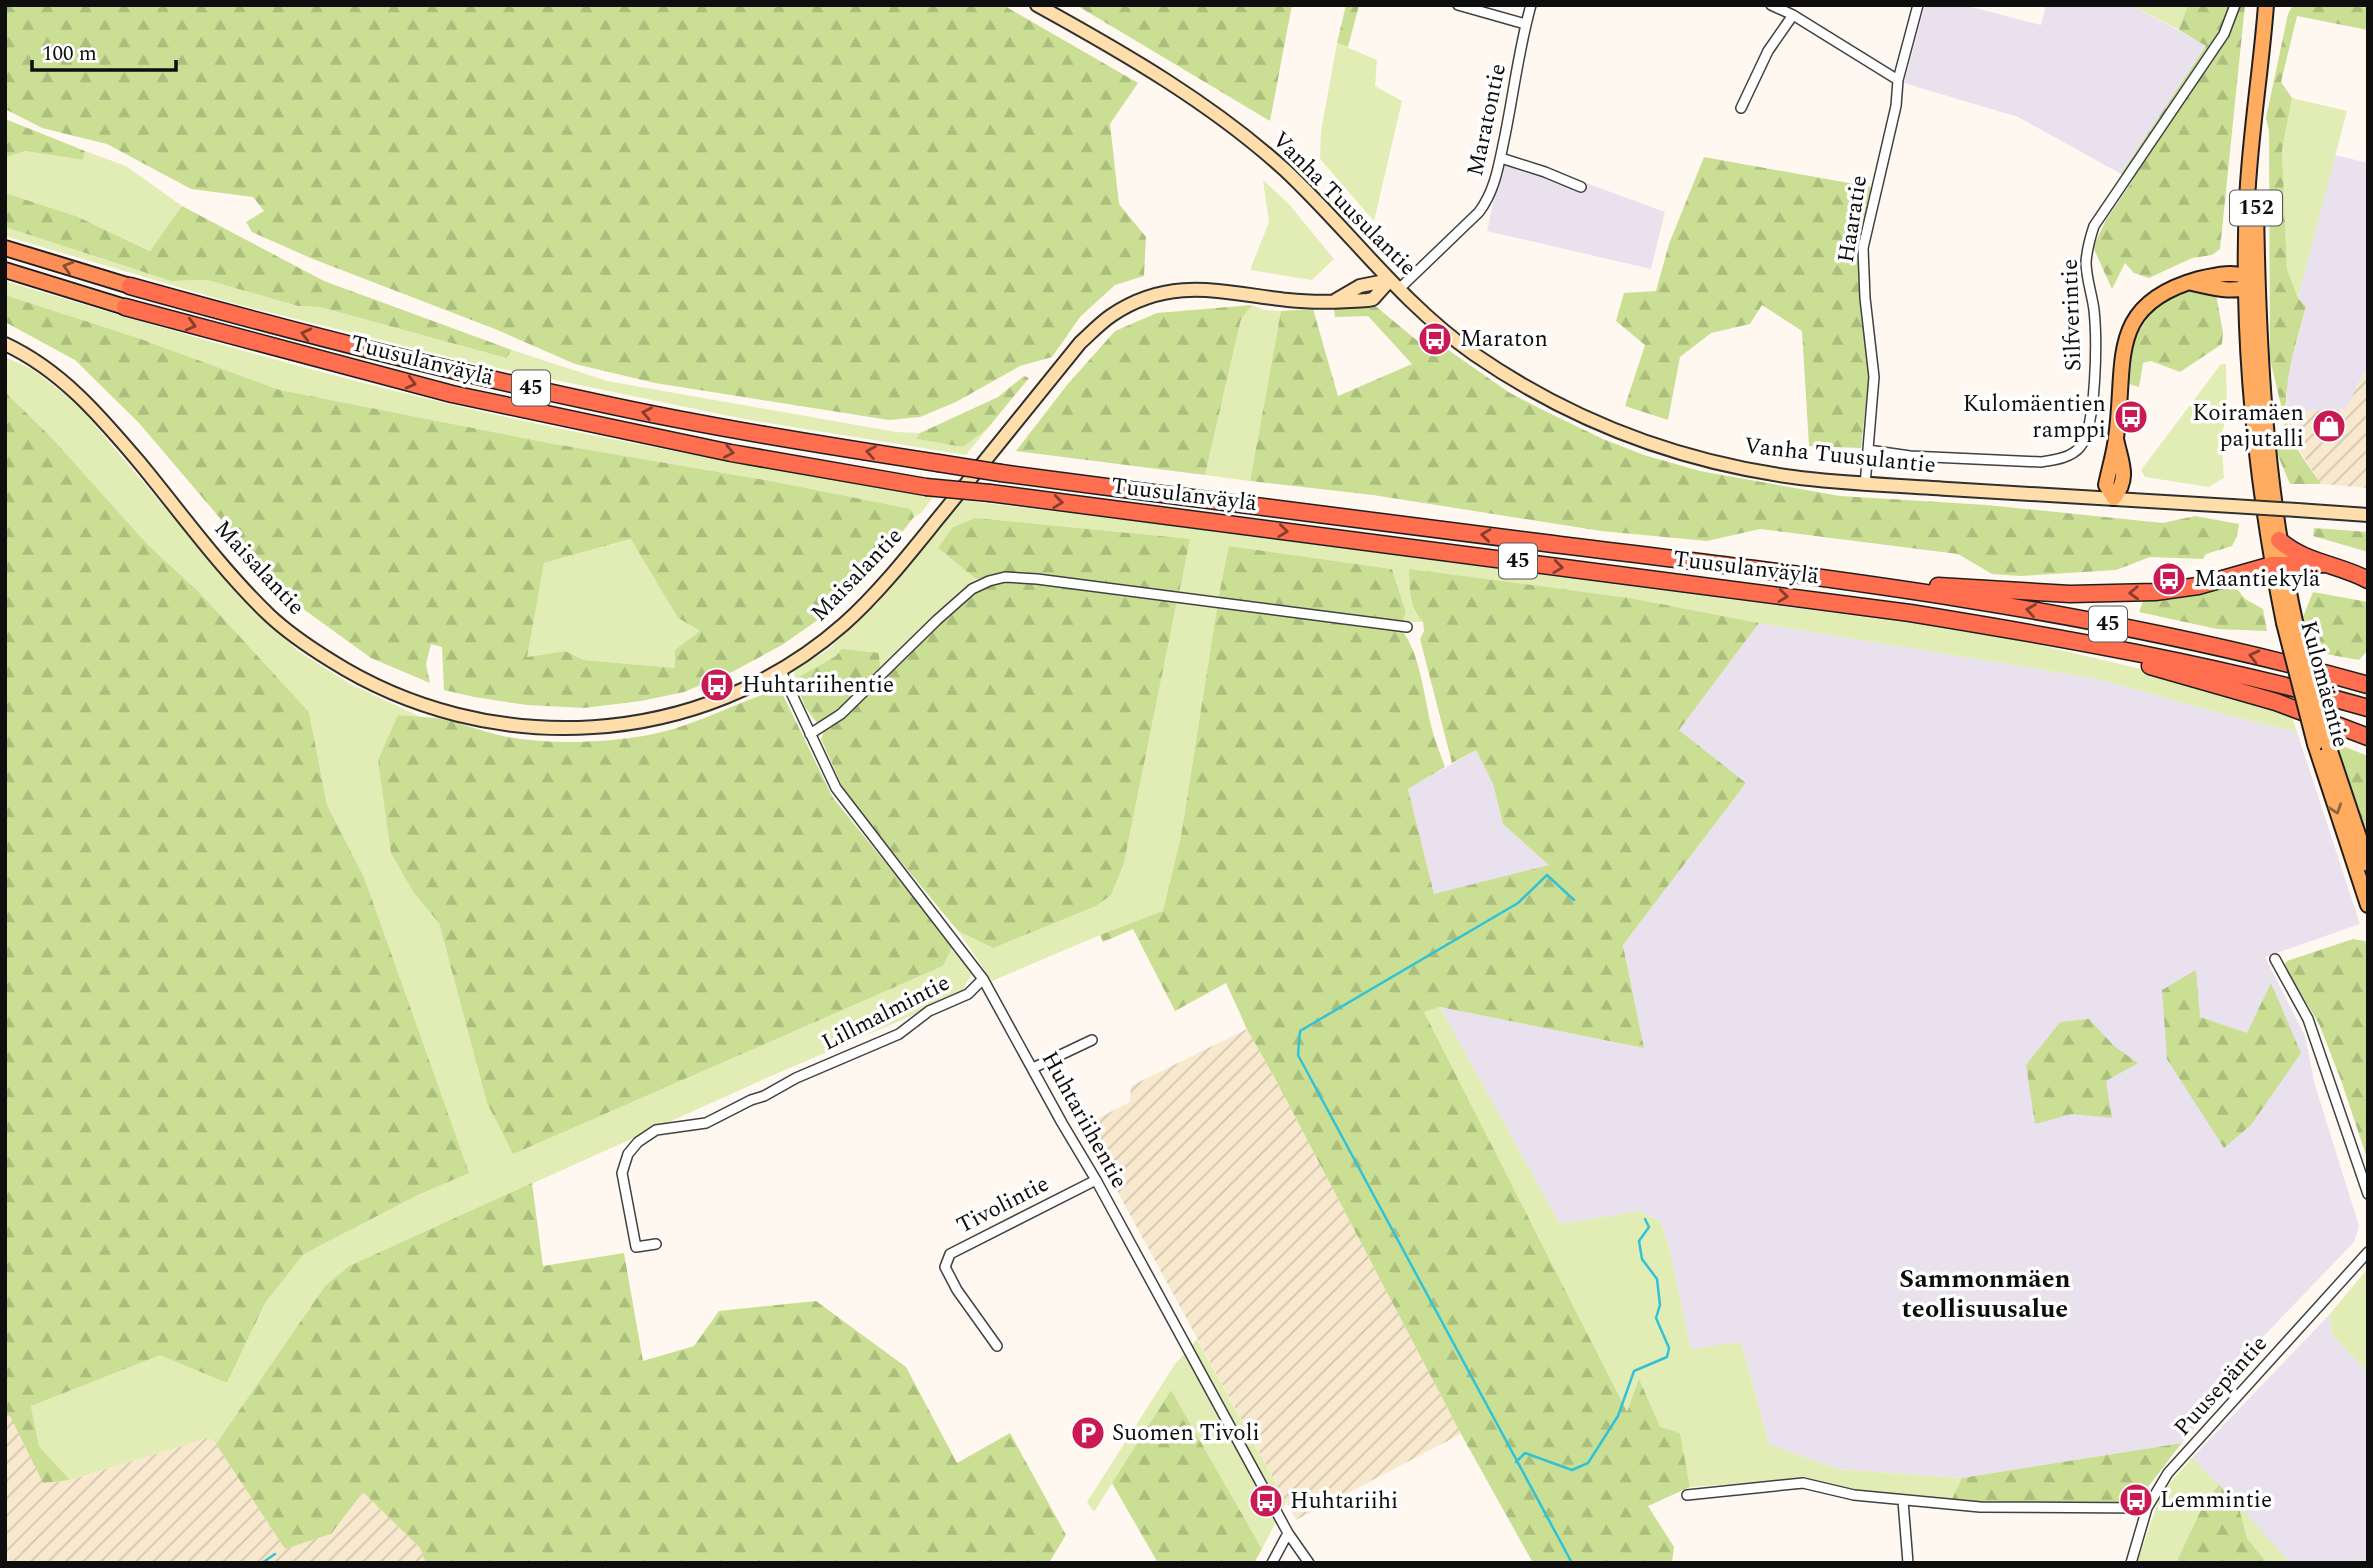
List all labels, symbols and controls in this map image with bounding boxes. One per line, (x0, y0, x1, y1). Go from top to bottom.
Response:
scale bar (32, 28, 175, 72)
text: 100 m (42, 38, 97, 70)
street label: Maratontie (1458, 60, 1516, 180)
street label: Vanha Tuusulantie (1264, 124, 1424, 284)
street label: Haaratie (1829, 173, 1877, 265)
road number: 152 (2230, 190, 2282, 226)
street label: Silfverintie (2053, 258, 2091, 372)
one-way arrow (62, 260, 74, 275)
one-way arrow (185, 317, 197, 331)
bus stop icon: Maraton (1416, 320, 1454, 358)
place label: Maraton (1460, 322, 1548, 357)
street label: Tuusulanväylä (347, 326, 497, 396)
one-way arrow (300, 328, 312, 342)
road number: 45 (512, 370, 550, 406)
one-way arrow (405, 375, 417, 390)
place label: Kulomäentien ramppi (1963, 387, 2106, 448)
place label: Koiramäen pajutalli (2192, 396, 2304, 457)
bus stop icon: Kulomäentien ramppi (2112, 398, 2150, 436)
one-way arrow (641, 406, 653, 421)
shop icon: Koiramäen pajutalli (2310, 407, 2348, 445)
street label: Vanha Tuusulantie (1742, 429, 1938, 483)
one-way arrow (723, 444, 735, 459)
one-way arrow (865, 445, 877, 460)
street label: Tuusulanväylä (1109, 469, 1259, 521)
one-way arrow (1052, 494, 1064, 509)
street label: Maisalantie (205, 512, 313, 624)
street label: Maisalantie (803, 520, 911, 630)
one-way arrow (1278, 524, 1289, 539)
one-way arrow (1480, 528, 1492, 543)
street label: Tuusulanväylä (1671, 542, 1821, 594)
road number: 45 (1499, 544, 1537, 578)
one-way arrow (1552, 559, 1564, 574)
bus stop icon: Maantiekylä (2150, 560, 2188, 598)
place label: Maantiekylä (2194, 562, 2320, 597)
one-way arrow (2128, 585, 2139, 600)
one-way arrow (1777, 589, 1789, 604)
one-way arrow (2026, 603, 2037, 618)
road number: 45 (2089, 606, 2127, 642)
street label: Kulomäentie (2290, 617, 2358, 751)
one-way arrow (2248, 650, 2260, 664)
bus stop icon: Huhtariihentie (698, 666, 736, 704)
place label: Huhtariihentie (742, 668, 894, 703)
one-way arrow (2328, 802, 2342, 814)
street label: Lillmalmintie (816, 966, 956, 1060)
street label: Huhtariihentie (1032, 1045, 1136, 1195)
street label: Tivolintie (951, 1167, 1055, 1243)
district label: Sammonmäen teollisuusalue (1899, 1259, 2071, 1329)
street label: Puusepäntie (2166, 1328, 2276, 1444)
parking icon: Suomen Tivoli (1069, 1414, 1107, 1452)
place label: Suomen Tivoli (1112, 1416, 1260, 1451)
bus stop icon: Lemmintie (2117, 1481, 2155, 1519)
bus stop icon: Huhtariihi (1247, 1482, 1285, 1520)
place label: Lemmintie (2160, 1483, 2272, 1518)
place label: Huhtariihi (1290, 1484, 1398, 1519)

